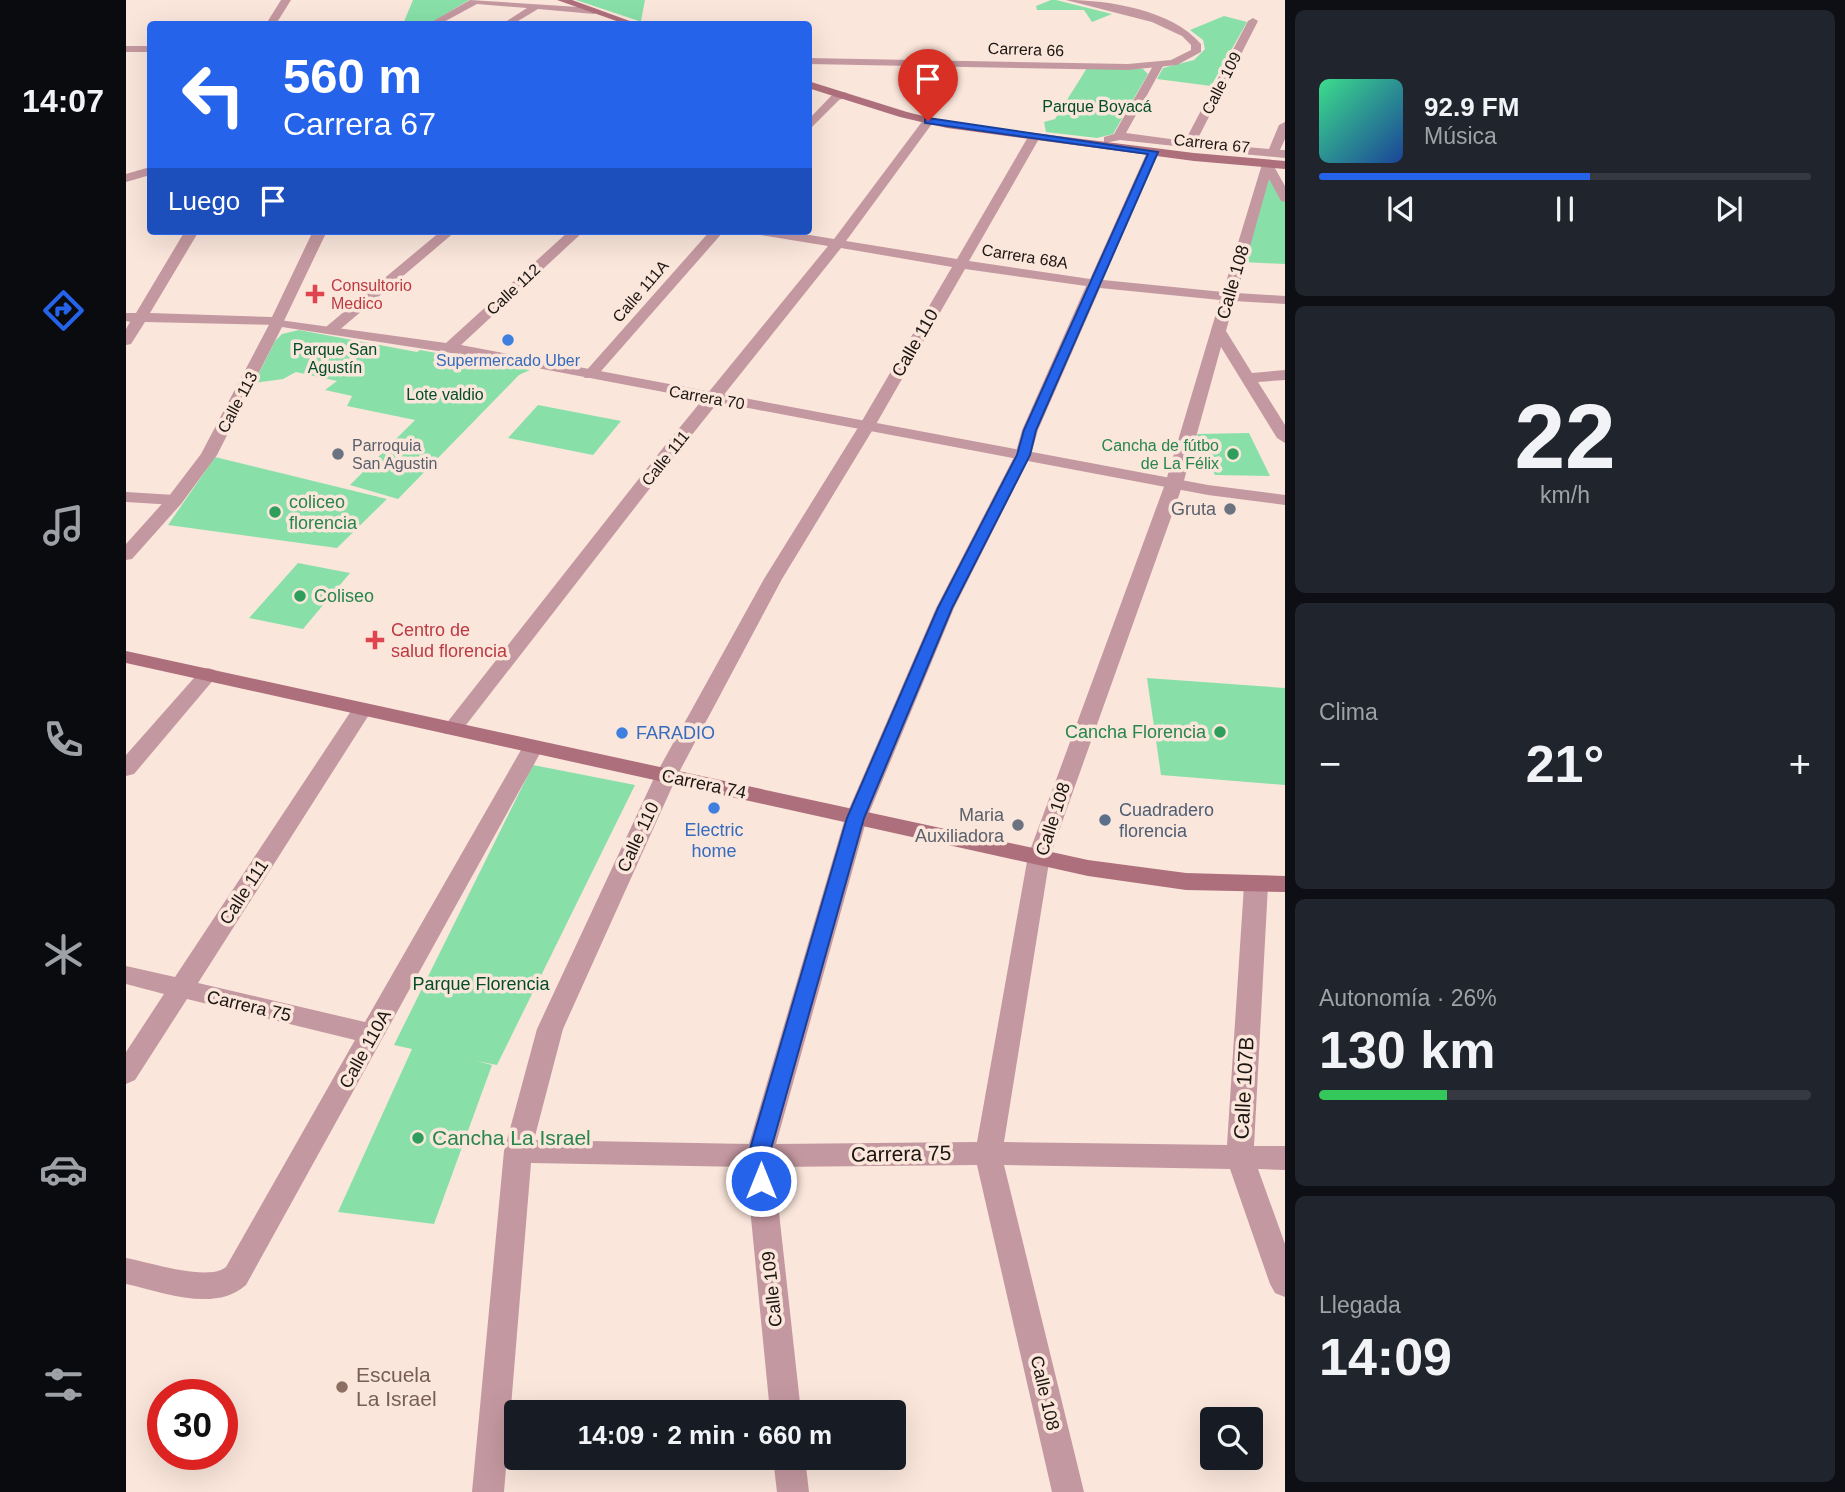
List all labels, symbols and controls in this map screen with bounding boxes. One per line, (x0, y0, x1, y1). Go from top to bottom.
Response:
street label: Carrera 66 (987, 40, 1065, 59)
icon: left (168, 49, 259, 140)
text: 560 m (283, 49, 422, 103)
pin (898, 49, 958, 121)
street label: Calle 109 (1199, 49, 1244, 117)
icon: arrive (909, 60, 947, 98)
text: 14:07 (22, 83, 104, 119)
text: 92.9 FM (1424, 92, 1519, 122)
park label: Parque Boyacá (1042, 98, 1152, 115)
text: Carrera 67 (283, 106, 436, 142)
text: Música (1424, 123, 1497, 149)
street label: Carrera 67 (1173, 131, 1251, 156)
icon: arrive (254, 182, 292, 220)
text: Luego (168, 186, 240, 216)
icon: previous (1382, 190, 1420, 228)
icon: pause (1546, 190, 1584, 228)
icon: next (1710, 190, 1748, 228)
street label: Carrera 68A (981, 241, 1070, 272)
street label: Calle 108 (1213, 243, 1253, 321)
street label: Calle 111A (609, 257, 672, 326)
street label: Calle 112 (483, 260, 543, 318)
place label: Consultorio Medico (331, 277, 412, 312)
marker: Consultorio Medico (305, 284, 325, 304)
icon: directions (39, 286, 88, 335)
street label: Calle 110 (888, 306, 942, 380)
marker: Supermercado Uber (500, 332, 516, 348)
park label: Parque San Agustín (293, 341, 377, 376)
place label: Supermercado Uber (436, 352, 581, 369)
street label: Calle 113 (214, 369, 261, 436)
street label: Carrera 70 (668, 382, 746, 413)
park label: Lote valdio (406, 386, 484, 403)
text: 22 (1514, 386, 1616, 487)
street label: Calle 111 (638, 428, 693, 489)
place label: Parroquia San Agustin (352, 437, 437, 472)
place label: Cancha de fútbo de La Félix (1102, 437, 1219, 472)
marker: Parroquia San Agustin (330, 446, 346, 462)
marker: Cancha de fútbo de La Félix (1225, 446, 1241, 462)
text: km/h (1540, 482, 1590, 508)
place label: coliceo florencia (289, 492, 358, 533)
place label: Gruta (1171, 499, 1217, 519)
icon: music (39, 501, 88, 550)
marker: Gruta (1222, 501, 1238, 517)
marker: coliceo florencia (267, 504, 283, 520)
place label: Coliseo (314, 586, 374, 606)
marker: Coliseo (292, 588, 308, 604)
place label: Centro de salud florencia (391, 620, 508, 661)
marker: Centro de salud florencia (365, 630, 385, 650)
text: Clima (1319, 699, 1378, 725)
icon: phone (39, 715, 88, 764)
place label: Cancha Florencia (1065, 722, 1207, 742)
place label: FARADIO (636, 723, 715, 743)
marker: Cancha Florencia (1212, 724, 1228, 740)
marker: FARADIO (614, 725, 630, 741)
text: 21° (1526, 735, 1604, 793)
text: − (1319, 743, 1341, 785)
text: + (1789, 743, 1811, 785)
street label: Carrera 74 (660, 765, 748, 803)
street label: Calle 108 (1032, 780, 1074, 858)
street label: Calle 110 (613, 799, 663, 875)
marker: Electric home (706, 800, 722, 816)
place label: Cuadradero florencia (1119, 800, 1214, 841)
place label: Maria Auxiliadora (915, 805, 1005, 846)
marker: Cuadradero florencia (1097, 812, 1113, 828)
marker: Maria Auxiliadora (1010, 817, 1026, 833)
place label: Electric home (684, 820, 744, 861)
street label: Calle 111 (216, 856, 272, 928)
icon: climate (39, 930, 88, 979)
park label: Parque Florencia (412, 974, 551, 994)
text: Autonomía · 26% (1319, 985, 1497, 1011)
street label: Carrera 75 (205, 987, 293, 1025)
street label: Calle 110A (335, 1006, 395, 1092)
text: 130 km (1319, 1021, 1495, 1079)
street label: Calle 107B (1229, 1036, 1258, 1140)
place label: Cancha La Israel (432, 1126, 591, 1149)
marker: Cancha La Israel (410, 1130, 426, 1146)
street label: Carrera 75 (851, 1141, 951, 1166)
position arrow (724, 1144, 798, 1218)
icon: car (39, 1145, 88, 1194)
street label: Calle 109 (758, 1250, 786, 1328)
text: Llegada (1319, 1292, 1401, 1318)
text: 14:09 (1319, 1328, 1452, 1386)
street label: Calle 108 (1027, 1354, 1063, 1432)
icon: filters (39, 1360, 88, 1409)
place label: Escuela La Israel (356, 1363, 437, 1410)
speed limit sign: 30 (147, 1379, 238, 1470)
marker: Escuela La Israel (334, 1379, 350, 1395)
map controls (1200, 1407, 1263, 1470)
button: search (1200, 1407, 1263, 1470)
text: 14:09 · 2 min · 660 m (578, 1420, 832, 1450)

